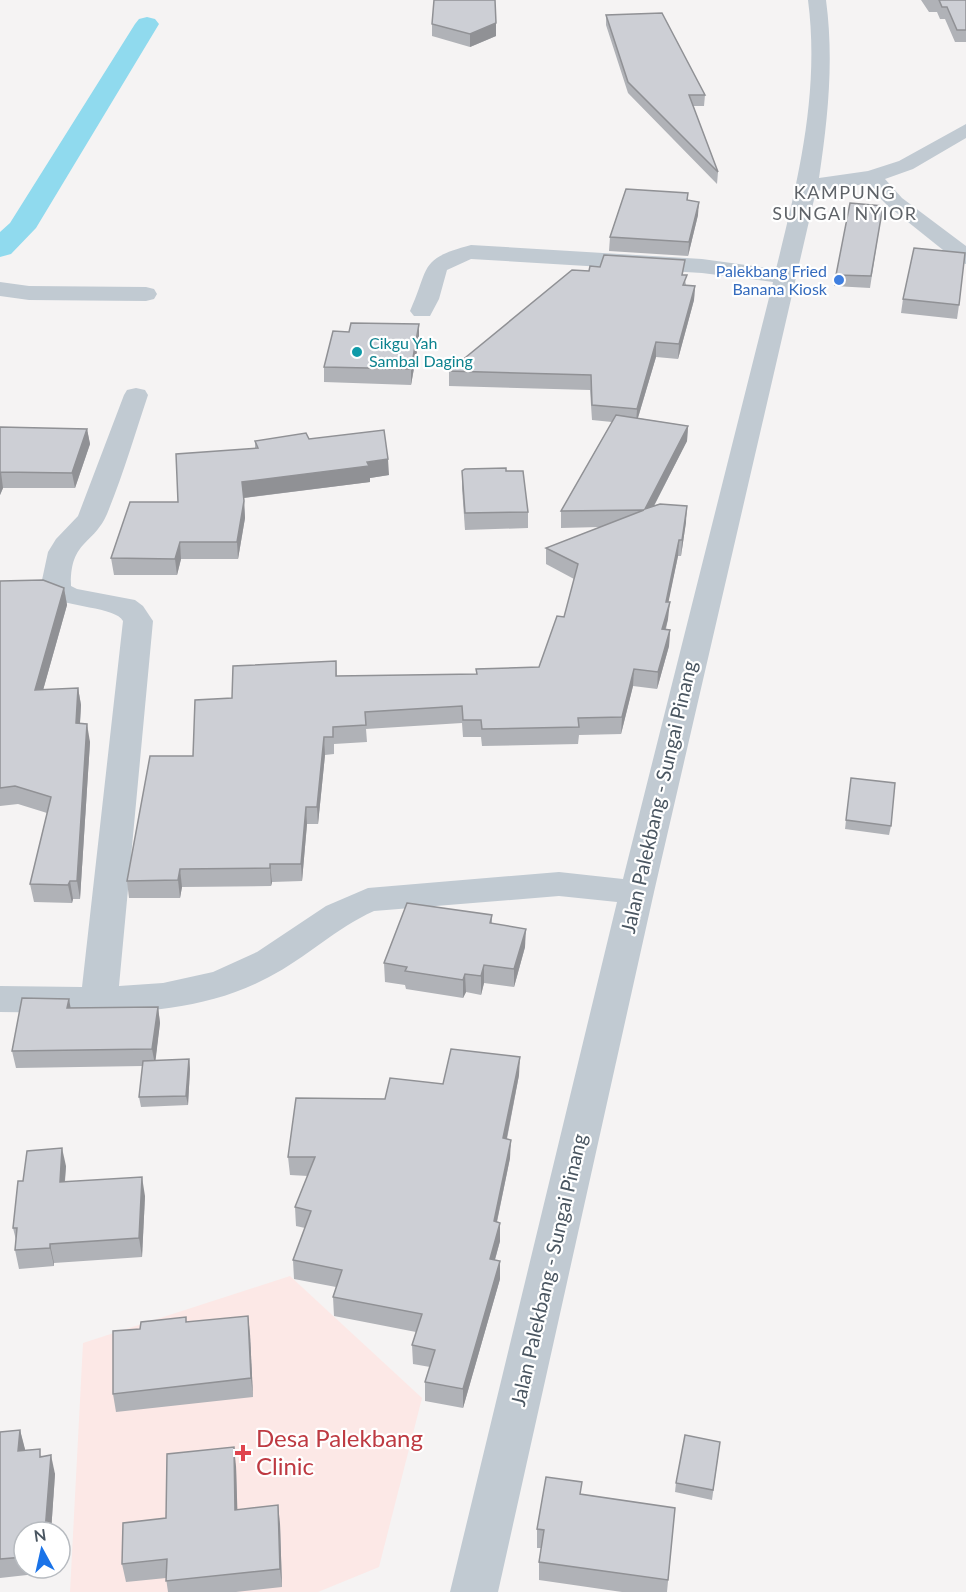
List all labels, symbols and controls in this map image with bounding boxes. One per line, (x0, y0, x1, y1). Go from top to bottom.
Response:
district label: KAMPUNG SUNGAI NYIOR (772, 181, 918, 224)
place label: Palekbang Fried Banana Kiosk (716, 261, 828, 298)
marker: Palekbang Fried Banana Kiosk (832, 273, 846, 287)
place label: Cikgu Yah Sambal Daging (369, 333, 473, 370)
marker: Cikgu Yah Sambal Daging (350, 345, 364, 359)
street label: Jalan Palekbang - Sungai Pinang (615, 658, 701, 935)
street label: Jalan Palekbang - Sungai Pinang (505, 1131, 591, 1408)
place label: Desa Palekbang Clinic (256, 1423, 423, 1480)
marker: Desa Palekbang Clinic (234, 1444, 252, 1462)
north arrow (12, 1520, 72, 1580)
text: N (32, 1524, 47, 1545)

